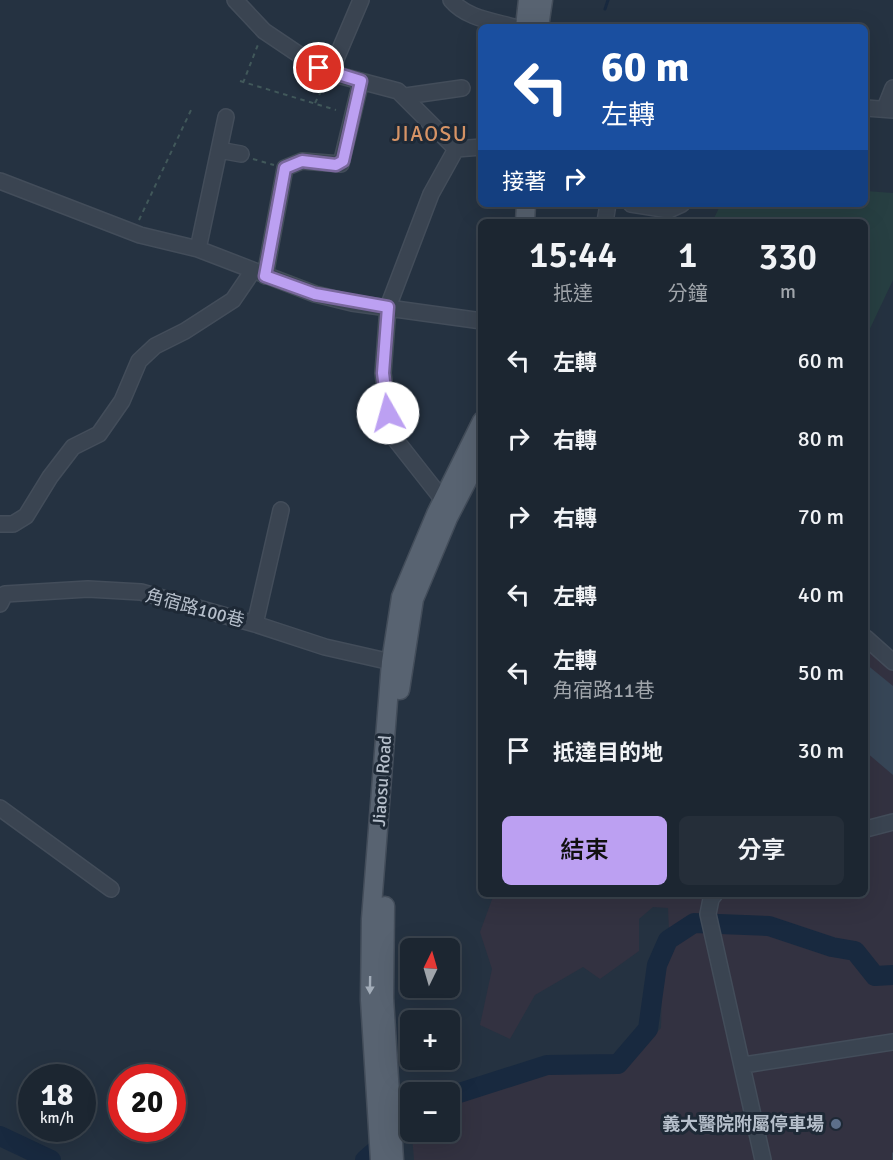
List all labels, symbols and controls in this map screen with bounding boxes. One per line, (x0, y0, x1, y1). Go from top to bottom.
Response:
pin (293, 42, 344, 93)
text: 60 m (601, 42, 690, 93)
icon: left (502, 48, 580, 126)
icon: arrive (302, 51, 335, 84)
text: 左轉 (601, 99, 655, 132)
district label: JIAOSU (392, 121, 468, 147)
icon: right (558, 162, 591, 195)
text: 接著 (502, 168, 546, 195)
text: 15:44 (529, 233, 617, 278)
text: 1 (678, 233, 698, 278)
text: 330 (759, 235, 817, 280)
text: m (780, 279, 796, 304)
text: 抵達 (553, 281, 593, 306)
text: 分鐘 (668, 281, 708, 306)
icon: left (502, 344, 535, 377)
text: 60 m (798, 347, 844, 374)
text: 左轉 (553, 349, 597, 376)
position arrow (356, 381, 420, 445)
icon: right (502, 422, 535, 455)
text: 80 m (798, 425, 844, 452)
text: 右轉 (553, 427, 597, 454)
icon: right (502, 500, 535, 533)
text: 70 m (798, 503, 844, 530)
text: 右轉 (553, 505, 597, 532)
icon: left (502, 578, 535, 611)
text: 40 m (798, 581, 844, 608)
text: 左轉 (553, 583, 597, 610)
street label: 角宿路100巷 (143, 584, 247, 632)
text: 左轉 (553, 647, 597, 674)
icon: left (502, 656, 535, 689)
text: 50 m (798, 659, 844, 686)
text: 角宿路11巷 (553, 678, 655, 703)
icon: arrive (502, 734, 535, 767)
street label: Jiaosu Road (368, 735, 396, 827)
text: 30 m (798, 737, 844, 764)
text: 抵達目的地 (553, 739, 663, 766)
button: 結束 (502, 816, 667, 885)
button: 分享 (679, 816, 844, 885)
north arrow (400, 938, 460, 998)
map controls (400, 938, 460, 1142)
one-way arrow (365, 976, 375, 995)
button: + (400, 1010, 460, 1070)
speed limit sign: 20 (108, 1064, 186, 1142)
text: 18 (41, 1077, 73, 1114)
button: − (400, 1082, 460, 1142)
text: km/h (40, 1109, 74, 1127)
place label: 義大醫院附屬停車場 (662, 1113, 824, 1135)
marker: 義大醫院附屬停車場 (829, 1117, 843, 1131)

